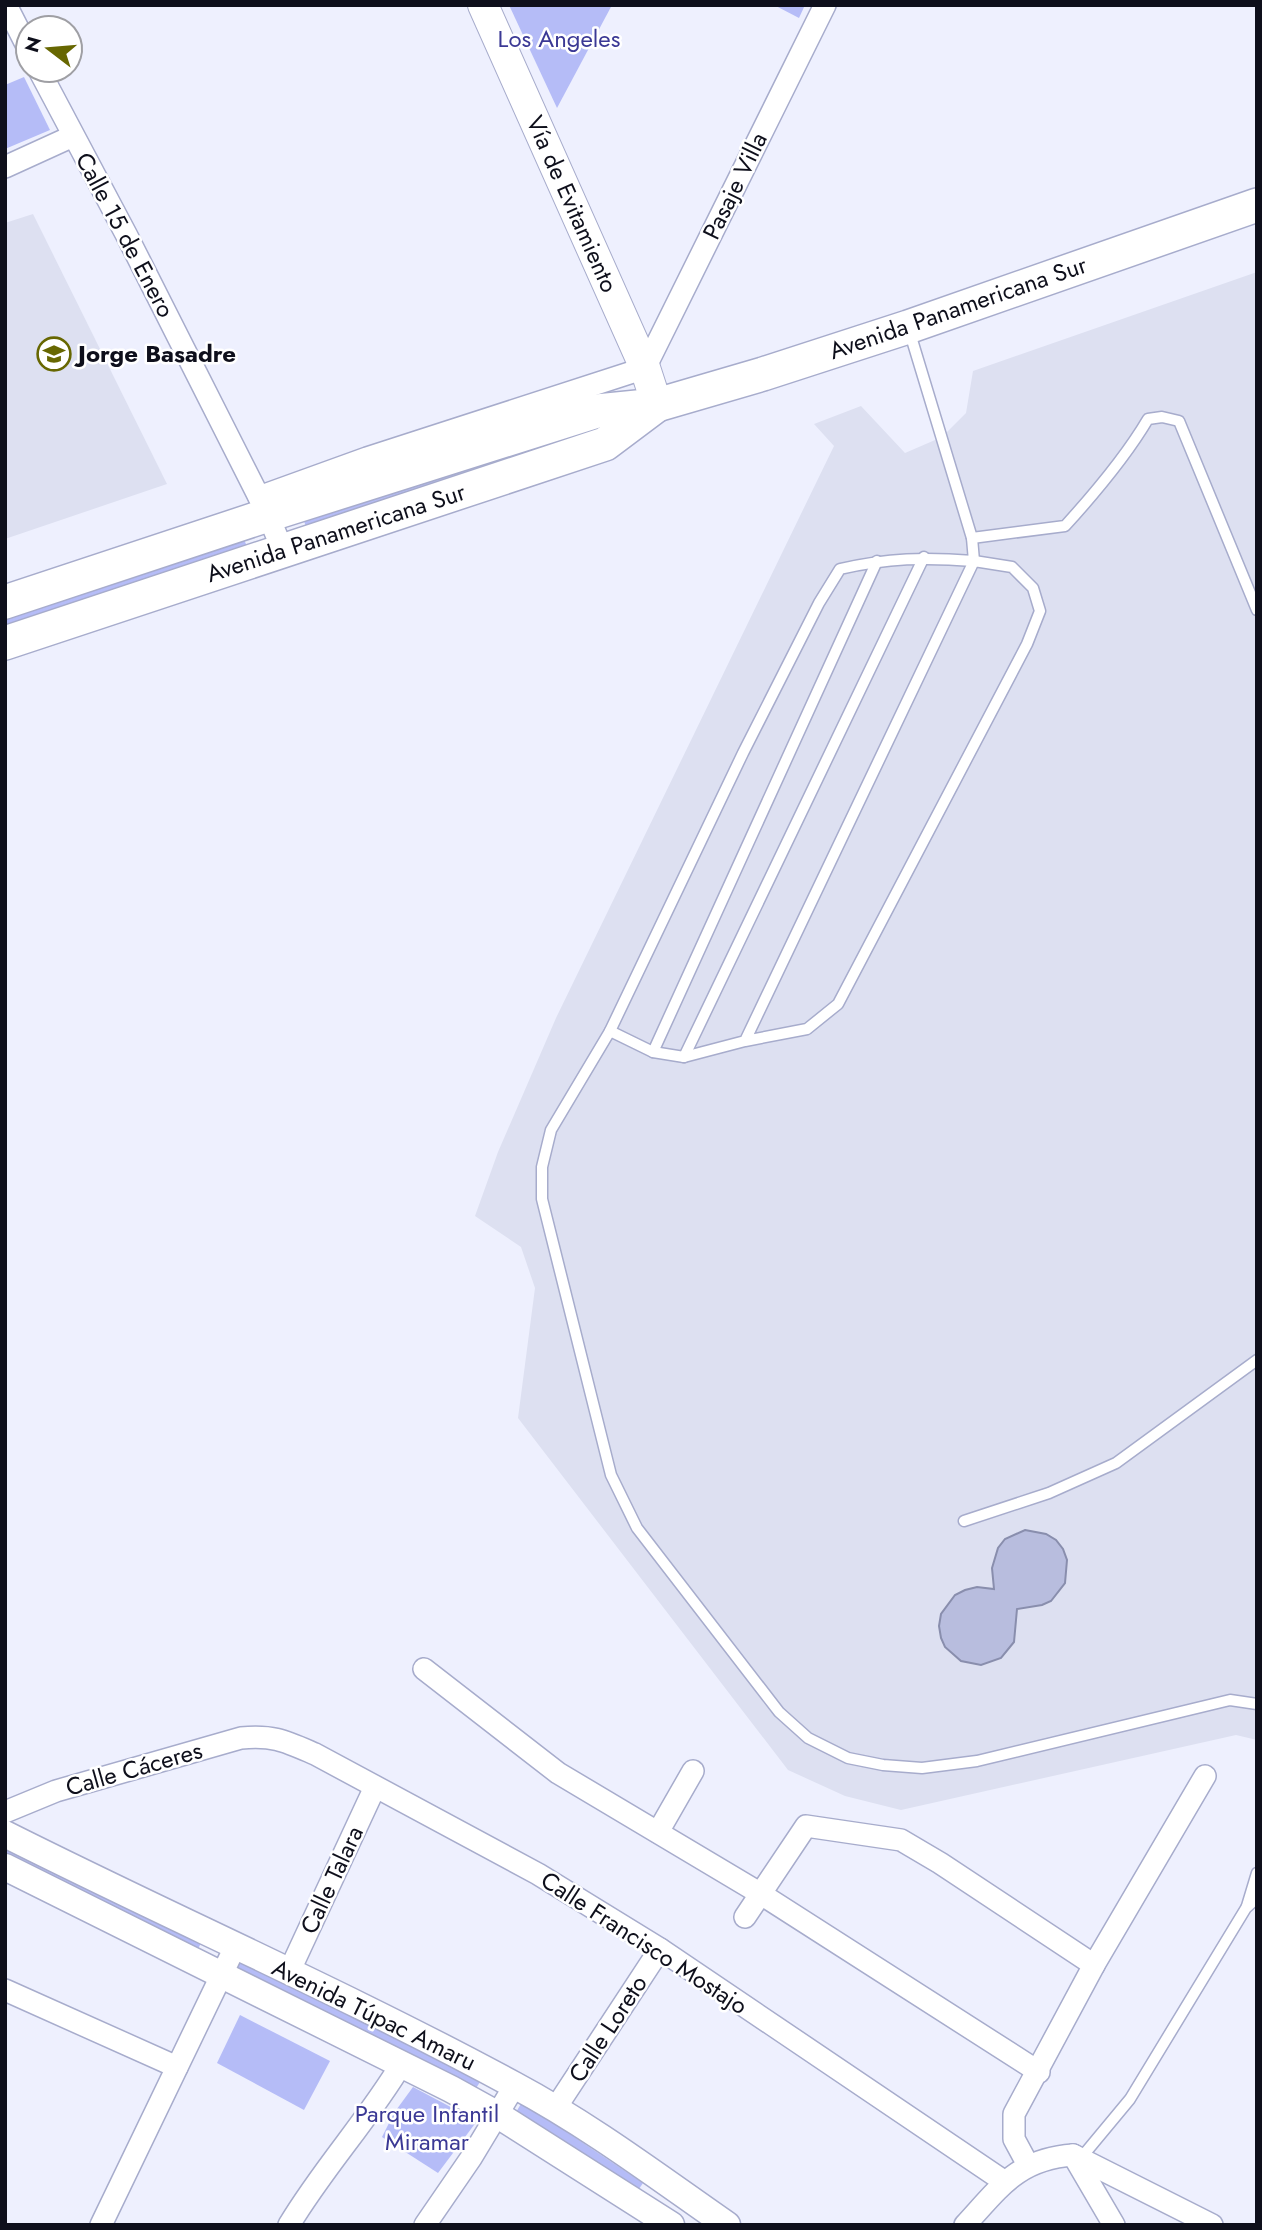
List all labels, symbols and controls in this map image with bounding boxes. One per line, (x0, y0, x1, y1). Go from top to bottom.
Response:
north arrow (14, 14, 84, 84)
park label: Los Angeles (498, 21, 620, 56)
text: N (18, 33, 48, 55)
street label: Vía de Evitamiento (518, 110, 627, 298)
street label: Pasaje Villa (694, 126, 776, 245)
street label: Calle 15 de Enero (67, 146, 184, 324)
street label: Avenida Panamericana Sur (824, 247, 1092, 368)
school or university icon: Jorge Basadre (35, 335, 73, 373)
place label: Jorge Basadre (74, 336, 236, 371)
street label: Avenida Panamericana Sur (202, 474, 471, 591)
street label: Calle Cáceres (62, 1732, 206, 1805)
street label: Calle Talara (291, 1820, 372, 1940)
street label: Calle Francisco Mostajo (534, 1862, 755, 2023)
street label: Avenida Túpac Amaru (266, 1950, 482, 2079)
street label: Calle Loreto (560, 1968, 655, 2089)
park label: Parque Infantil Miramar (355, 2096, 499, 2159)

